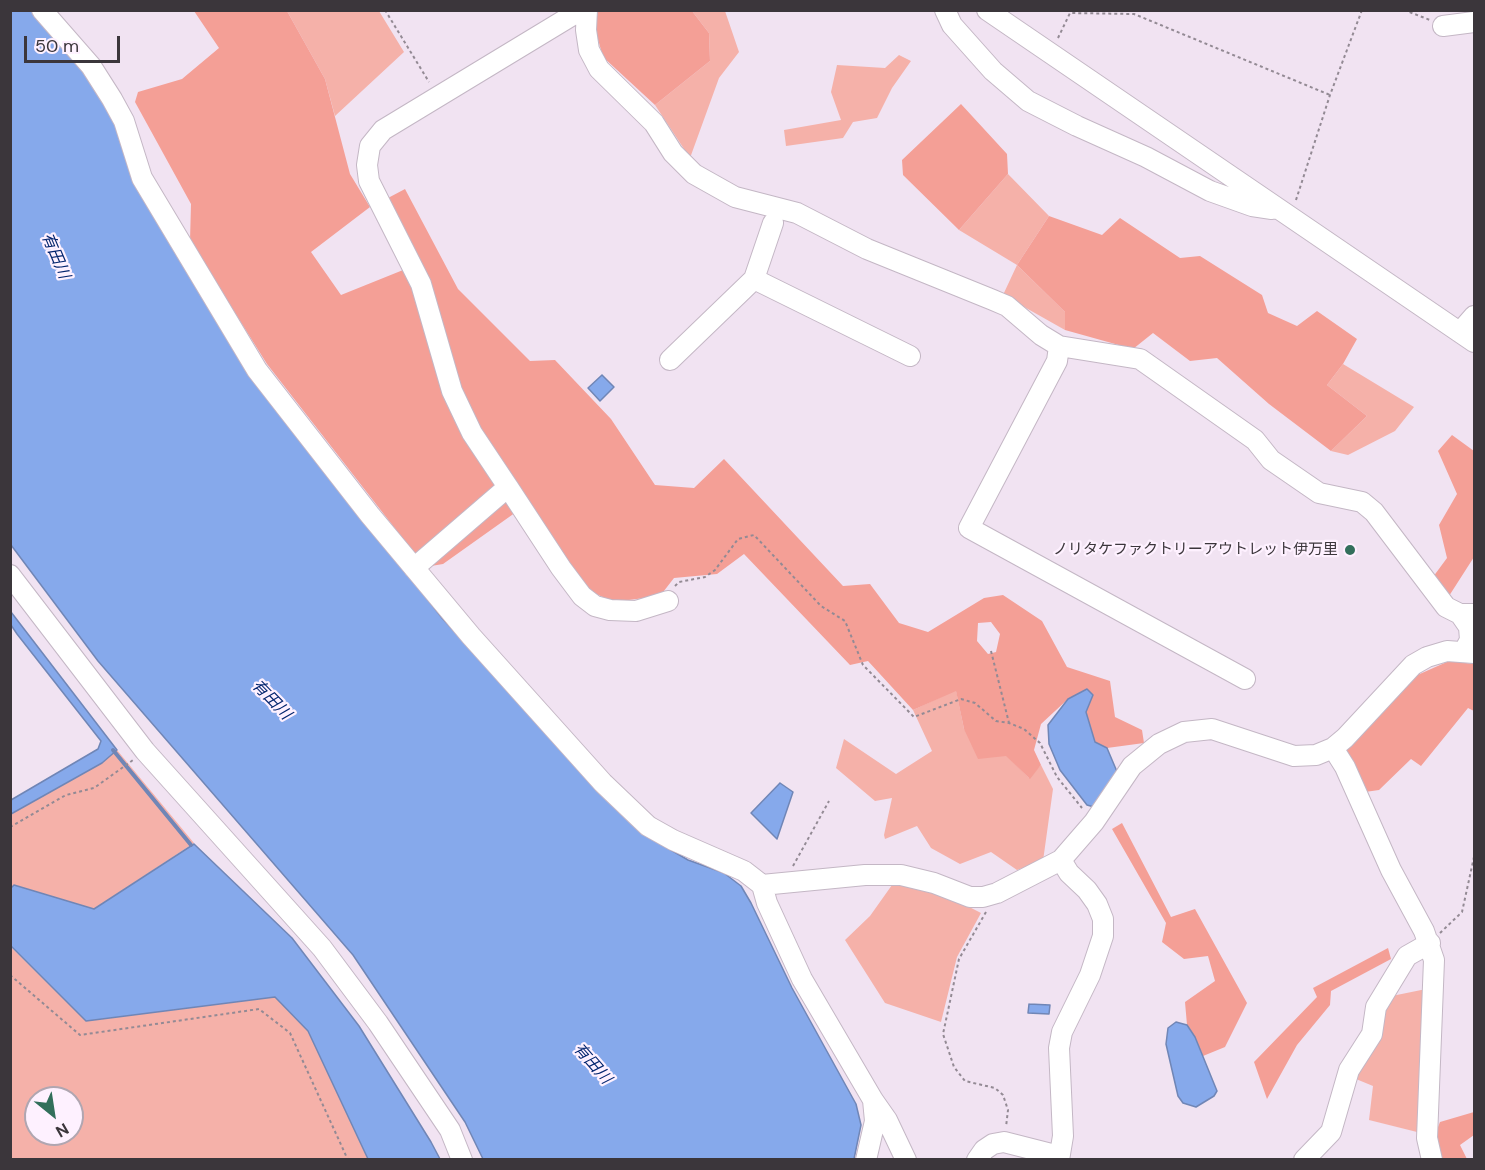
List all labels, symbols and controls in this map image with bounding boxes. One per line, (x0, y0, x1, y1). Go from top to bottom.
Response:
scale bar (27, 24, 123, 62)
text: 50 m (35, 34, 79, 58)
water label: 有田川 (37, 230, 73, 282)
place label: ノリタケファクトリーアウトレット伊万里 (1053, 541, 1338, 559)
marker: ノリタケファクトリーアウトレット伊万里 (1343, 543, 1357, 557)
water label: 有田川 (247, 676, 295, 724)
water label: 有田川 (569, 1040, 615, 1088)
north arrow (24, 1086, 84, 1146)
text: N (52, 1118, 73, 1142)

